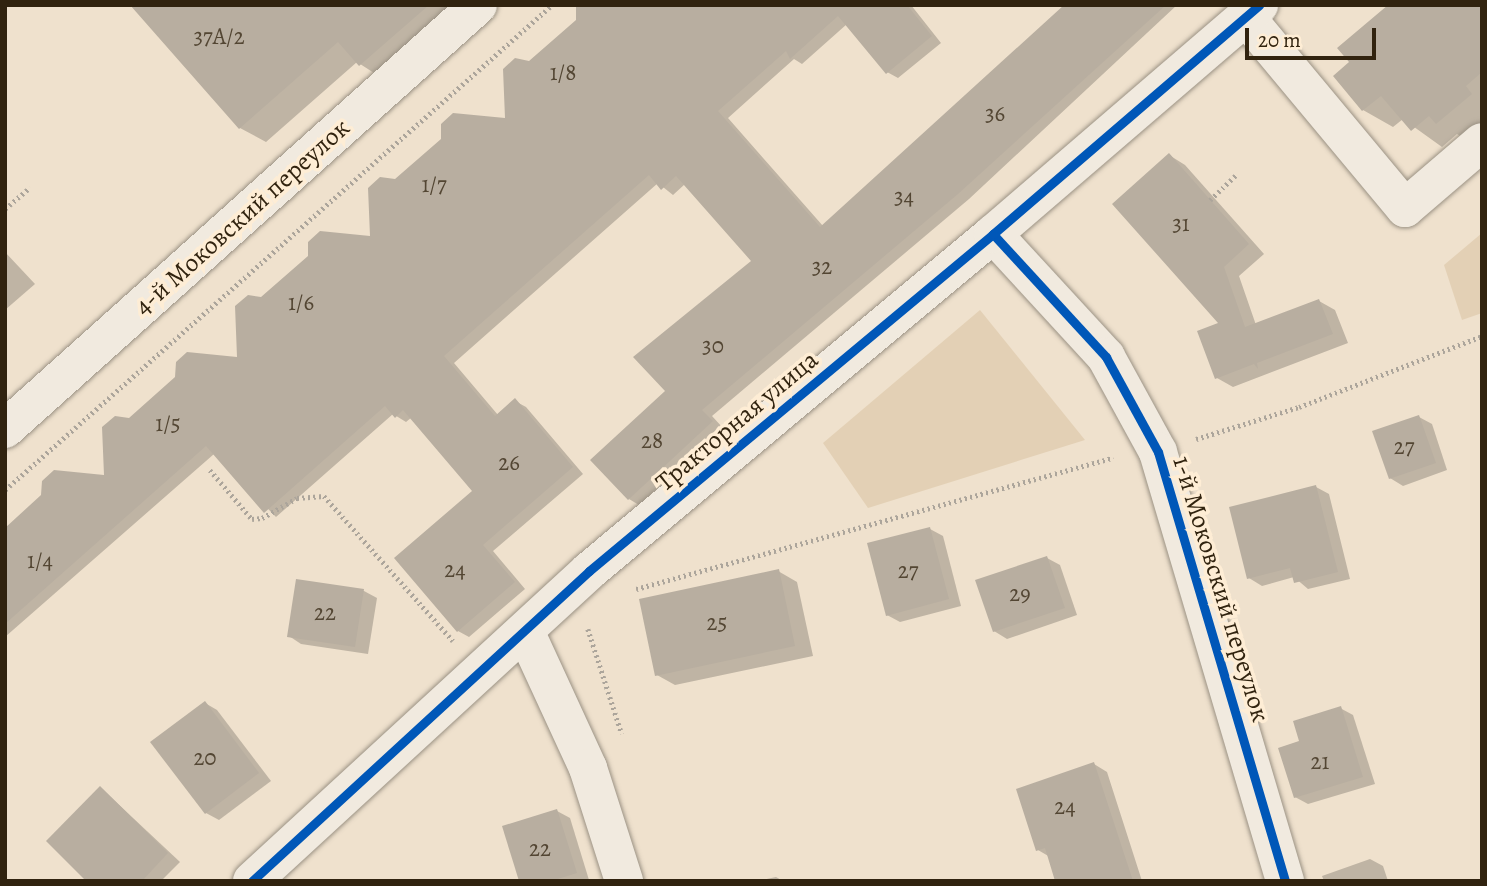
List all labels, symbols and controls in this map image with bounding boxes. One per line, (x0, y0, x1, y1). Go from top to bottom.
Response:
scale bar (1249, 14, 1380, 58)
house number: 37А/2 (193, 23, 245, 51)
text: 20 m (1258, 26, 1301, 54)
house number: 1/8 (550, 59, 576, 87)
house number: 36 (985, 100, 1005, 128)
street label: 4-й Моковский переулок (128, 112, 356, 322)
house number: 1/7 (421, 171, 447, 199)
house number: 34 (894, 183, 914, 211)
house number: 31 (1172, 210, 1190, 238)
house number: 32 (812, 253, 832, 281)
house number: 1/6 (288, 289, 314, 317)
house number: 30 (702, 332, 724, 360)
street label: Тракторная улица (650, 344, 824, 498)
house number: 1/5 (155, 410, 181, 438)
house number: 28 (641, 427, 663, 455)
house number: 27 (1394, 433, 1414, 461)
house number: 26 (498, 449, 520, 477)
street label: 1-й Моковский переулок (1166, 452, 1276, 726)
house number: 1/4 (27, 547, 53, 575)
house number: 24 (444, 556, 466, 584)
house number: 27 (898, 557, 918, 585)
house number: 29 (1009, 580, 1031, 608)
house number: 22 (314, 599, 336, 627)
house number: 25 (707, 609, 727, 637)
house number: 20 (193, 744, 217, 772)
house number: 21 (1311, 748, 1329, 776)
house number: 24 (1054, 793, 1076, 821)
house number: 22 (529, 835, 551, 863)

